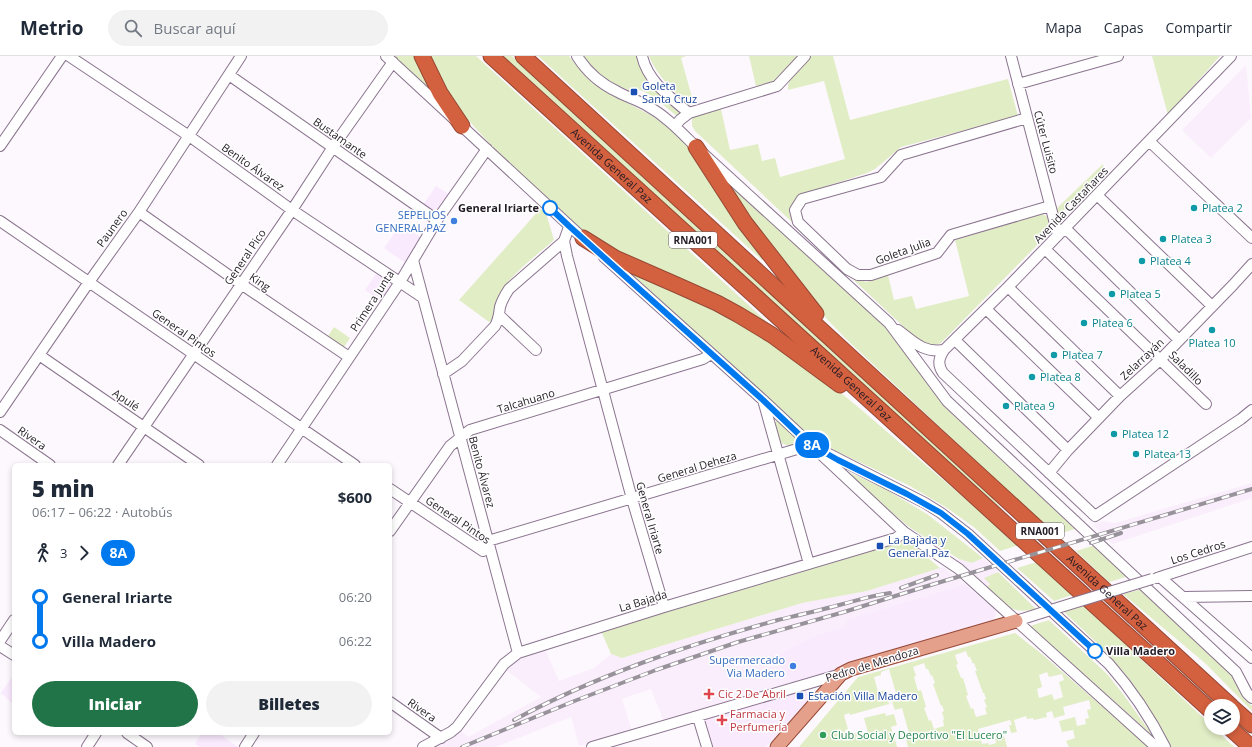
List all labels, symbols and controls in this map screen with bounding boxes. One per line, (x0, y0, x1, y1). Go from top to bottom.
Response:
search box (108, 10, 388, 46)
text: Metrio (20, 15, 84, 41)
icon: search (122, 17, 144, 39)
text: Buscar aquí (154, 18, 236, 38)
text: Mapa (1045, 18, 1082, 37)
text: Capas (1104, 18, 1143, 37)
text: Compartir (1165, 18, 1232, 37)
place label: Goleta Santa Cruz (642, 78, 697, 106)
marker: Goleta Santa Cruz (629, 87, 639, 97)
street label: Cúter Luisito (1031, 109, 1062, 176)
street label: Bustamante (310, 114, 370, 162)
street label: Avenida General Paz (568, 124, 656, 206)
street label: Benito Álvarez (219, 139, 288, 194)
street label: Avenida Castañares (1030, 163, 1111, 246)
place label: General Iriarte (458, 200, 540, 215)
marker: General Iriarte (542, 200, 558, 216)
place label: Platea 2 (1202, 200, 1243, 215)
marker: Platea 2 (1189, 203, 1199, 213)
street label: Paunero (93, 205, 131, 250)
place label: SEPELIOS GENERAL PAZ (375, 207, 446, 235)
marker: SEPELIOS GENERAL PAZ (449, 216, 459, 226)
street label: General Pico (220, 225, 269, 288)
place label: Platea 3 (1171, 231, 1212, 246)
road number: RNA001 (669, 232, 717, 248)
street label: Goleta Julia (873, 234, 933, 267)
marker: Platea 3 (1158, 234, 1168, 244)
place label: Platea 4 (1150, 253, 1192, 268)
marker: Platea 4 (1137, 256, 1147, 266)
street label: Primera Junta (346, 267, 397, 334)
street label: King (247, 269, 274, 294)
place label: Platea 5 (1120, 286, 1161, 301)
marker: Platea 5 (1107, 289, 1117, 299)
street label: General Pintos (149, 305, 219, 360)
place label: Platea 6 (1092, 315, 1133, 330)
marker: Platea 6 (1079, 318, 1089, 328)
marker: Platea 10 (1207, 325, 1217, 335)
street label: Zelarrayán (1116, 334, 1167, 383)
place label: Platea 10 (1188, 335, 1236, 350)
street label: Avenida General Paz (808, 342, 896, 424)
place label: Platea 7 (1062, 347, 1103, 362)
street label: Saladillo (1166, 347, 1207, 388)
marker: Platea 7 (1049, 350, 1059, 360)
place label: Platea 8 (1040, 369, 1081, 384)
marker: Platea 8 (1027, 372, 1037, 382)
street label: Apulé (110, 385, 143, 414)
street label: Talcahuano (495, 385, 557, 416)
place label: Platea 9 (1014, 398, 1055, 413)
marker: Platea 9 (1001, 401, 1011, 411)
street label: Rivera (15, 422, 50, 453)
place label: Platea 12 (1122, 426, 1169, 441)
marker: Platea 12 (1109, 429, 1119, 439)
line badge: 8A (794, 432, 830, 458)
street label: Benito Álvarez (466, 434, 499, 509)
text: 8A (803, 435, 821, 454)
place label: Platea 13 (1144, 446, 1191, 461)
street label: General Deheza (656, 447, 738, 486)
marker: Platea 13 (1131, 449, 1141, 459)
text: 5 min (32, 473, 95, 503)
street label: General Iriarte (633, 480, 668, 556)
text: $600 (338, 487, 372, 507)
street label: General Pintos (423, 492, 494, 547)
text: 06:17 – 06:22 · Autobús (32, 503, 173, 521)
road number: RNA001 (1016, 523, 1064, 539)
place label: La Bajada y General Paz (888, 532, 949, 560)
street label: Los Cedros (1169, 536, 1227, 567)
marker: La Bajada y General Paz (875, 541, 885, 551)
icon: walk (32, 542, 54, 564)
icon: forward (73, 542, 95, 564)
text: 8A (109, 543, 127, 562)
text: 3 (60, 544, 67, 562)
street label: Avenida General Paz (1064, 551, 1151, 633)
street label: La Bajada (617, 586, 669, 615)
text: General Iriarte (62, 587, 172, 607)
text: 06:20 (339, 588, 372, 606)
text: Villa Madero (62, 631, 156, 651)
text: 06:22 (339, 632, 372, 650)
street label: Pedro de Mendoza (823, 642, 920, 685)
marker: Villa Madero (1087, 643, 1103, 659)
place label: Villa Madero (1106, 643, 1175, 658)
place label: Supermercado Via Madero (709, 652, 785, 680)
marker: Supermercado Via Madero (788, 661, 798, 671)
button: Iniciar (32, 681, 198, 727)
button: Billetes (206, 681, 372, 727)
place label: Cic 2 De Abril (718, 686, 786, 701)
marker: Cic 2 De Abril (703, 688, 715, 700)
place label: Estación Villa Madero (808, 688, 918, 703)
marker: Estación Villa Madero (795, 691, 805, 701)
street label: Rivera (405, 694, 440, 725)
map controls (1204, 699, 1240, 735)
button: layers (1204, 699, 1240, 735)
place label: Farmacia y Perfumería (730, 706, 787, 734)
marker: Farmacia y Perfumería (717, 715, 727, 725)
place label: Club Social y Deportivo "El Lucero" (831, 727, 1007, 742)
marker: Club Social y Deportivo "El Lucero" (818, 730, 828, 740)

